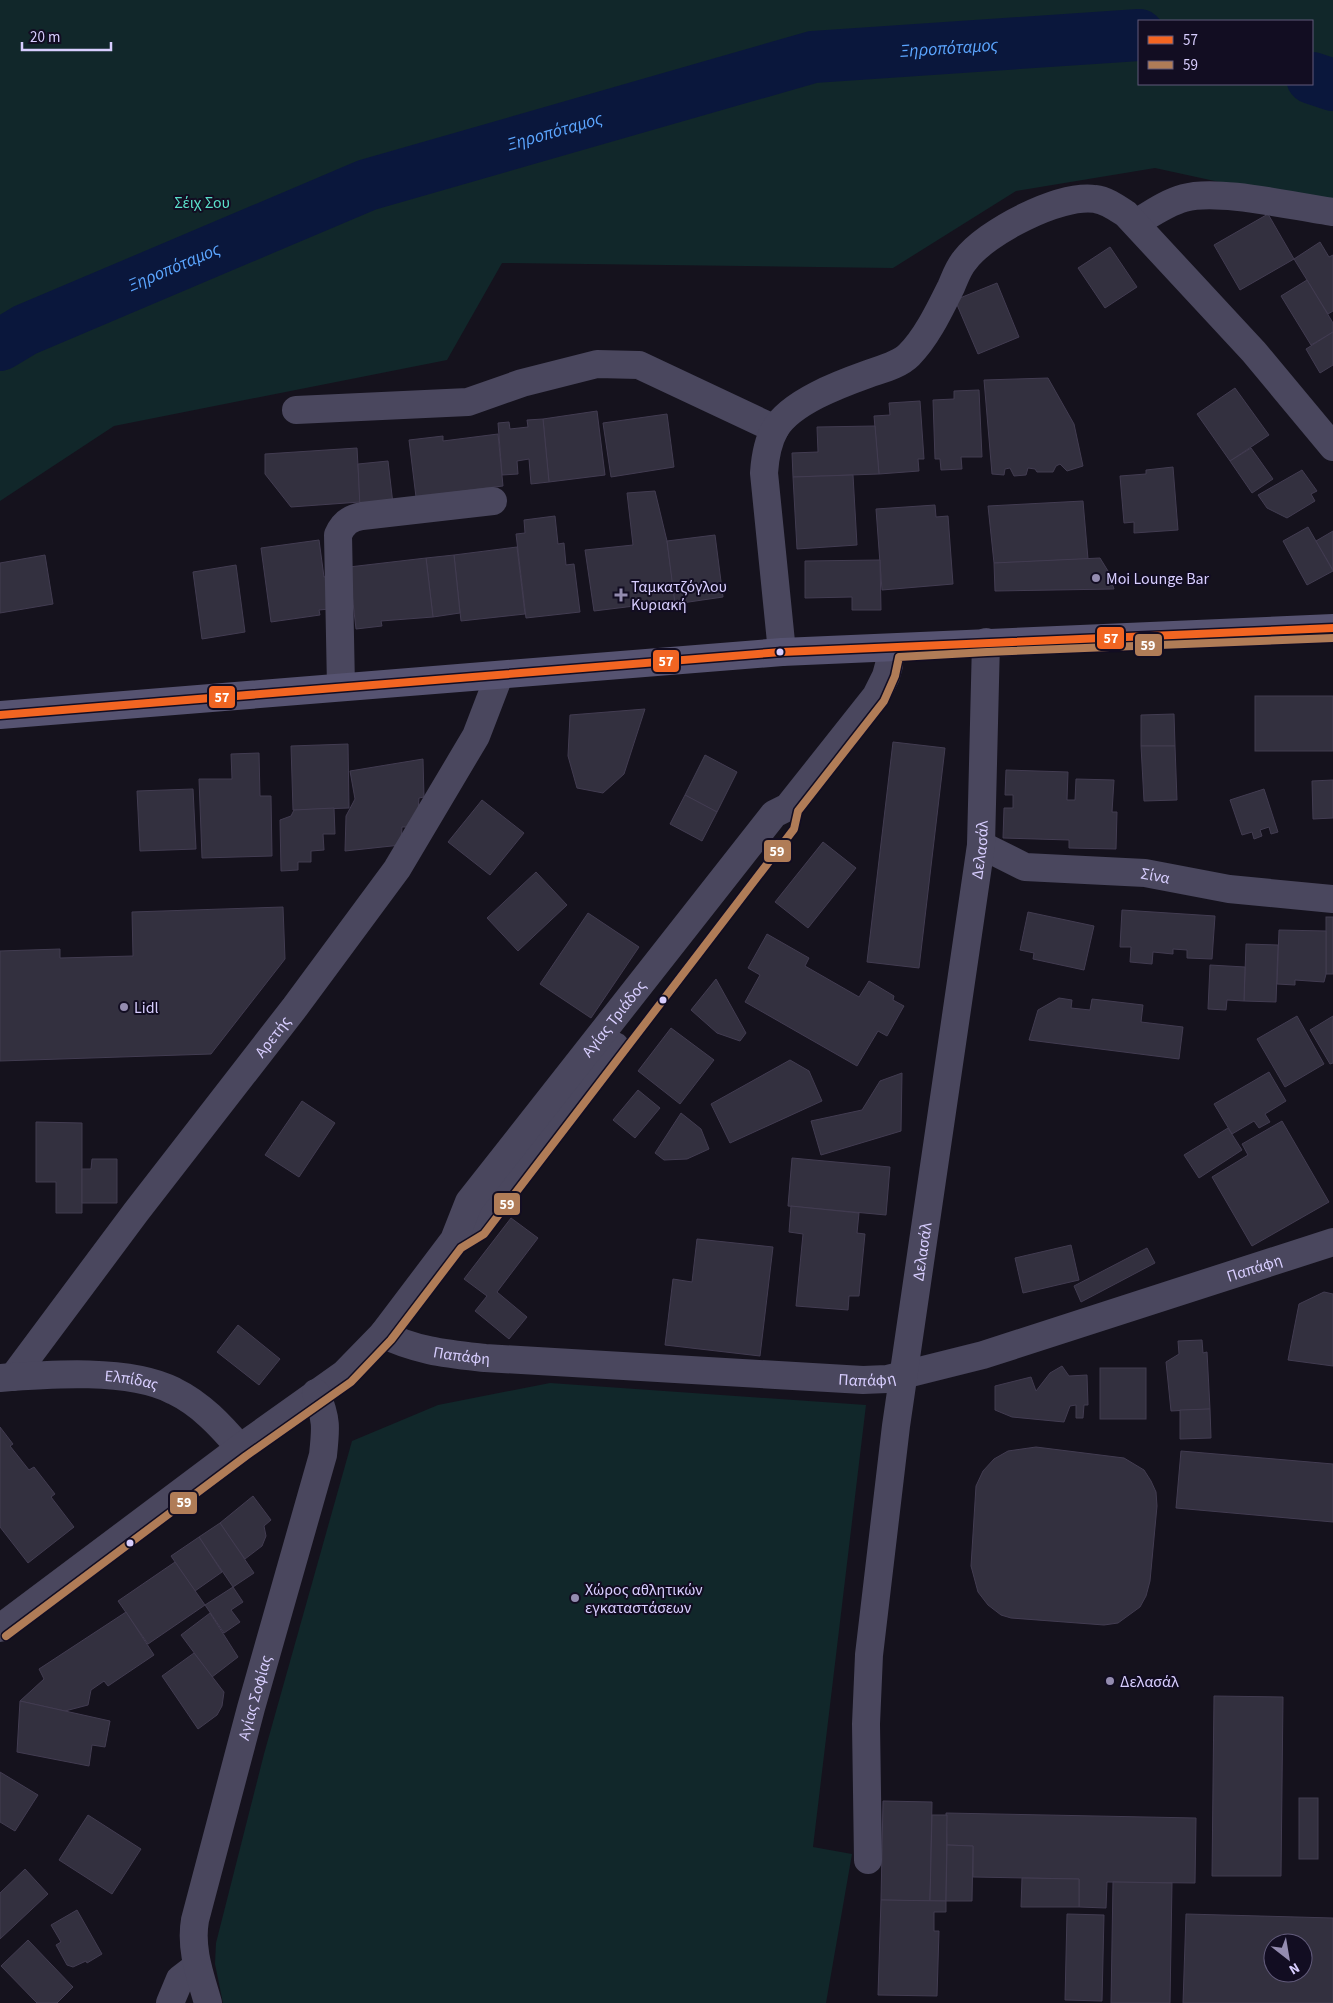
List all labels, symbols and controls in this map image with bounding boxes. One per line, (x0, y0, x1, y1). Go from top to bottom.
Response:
scale bar (22, 20, 111, 52)
legend (1138, 20, 1313, 85)
text: 20 m (30, 27, 60, 48)
text: 57 (1183, 30, 1198, 51)
water label: Ξηροπόταμος (898, 33, 999, 64)
text: 59 (1183, 55, 1198, 76)
water label: Ξηροπόταμος (503, 106, 606, 157)
park label: Σέιχ Σου (174, 192, 230, 214)
water label: Ξηροπόταμος (123, 236, 225, 298)
place label: Moi Lounge Bar (1106, 568, 1210, 590)
marker: Moi Lounge Bar (1090, 572, 1102, 584)
place label: Ταμκατζόγλου Κυριακή (631, 576, 727, 616)
marker: Ταμκατζόγλου Κυριακή (615, 589, 627, 601)
line badge: 57 (1096, 626, 1125, 650)
text: 57 (1104, 629, 1118, 649)
line badge: 59 (1134, 633, 1163, 657)
text: 59 (1141, 636, 1155, 656)
unlabelled marker (775, 647, 785, 657)
line badge: 57 (652, 649, 680, 673)
text: 57 (659, 652, 673, 672)
line badge: 57 (208, 685, 236, 709)
text: 57 (215, 688, 229, 708)
street label: Δελασάλ (966, 820, 994, 881)
line badge: 59 (763, 839, 792, 863)
text: 59 (770, 842, 784, 862)
street label: Σίνα (1139, 862, 1172, 890)
street label: Αγίας Τριάδος (577, 976, 652, 1062)
unlabelled marker (658, 995, 668, 1005)
place label: Lidl (134, 997, 159, 1019)
marker: Lidl (118, 1001, 130, 1013)
street label: Αρετής (250, 1012, 296, 1062)
line badge: 59 (493, 1192, 521, 1216)
text: 59 (500, 1195, 514, 1215)
street label: Δελασάλ (907, 1221, 938, 1282)
street label: Παπάφη (1224, 1249, 1285, 1288)
street label: Παπάφη (431, 1341, 491, 1370)
street label: Ελπίδας (104, 1365, 161, 1396)
street label: Παπάφη (838, 1367, 898, 1392)
line badge: 59 (169, 1491, 198, 1515)
text: 59 (177, 1493, 191, 1513)
unlabelled marker (125, 1538, 135, 1548)
place label: Χώρος αθλητικών εγκαταστάσεων (585, 1579, 703, 1619)
marker: Χώρος αθλητικών εγκαταστάσεων (569, 1592, 581, 1604)
street label: Αγίας Σοφίας (233, 1653, 277, 1743)
place label: Δελασάλ (1120, 1671, 1179, 1693)
marker: Δελασάλ (1104, 1675, 1116, 1687)
north arrow (1263, 1933, 1313, 1983)
text: N (1285, 1957, 1303, 1979)

